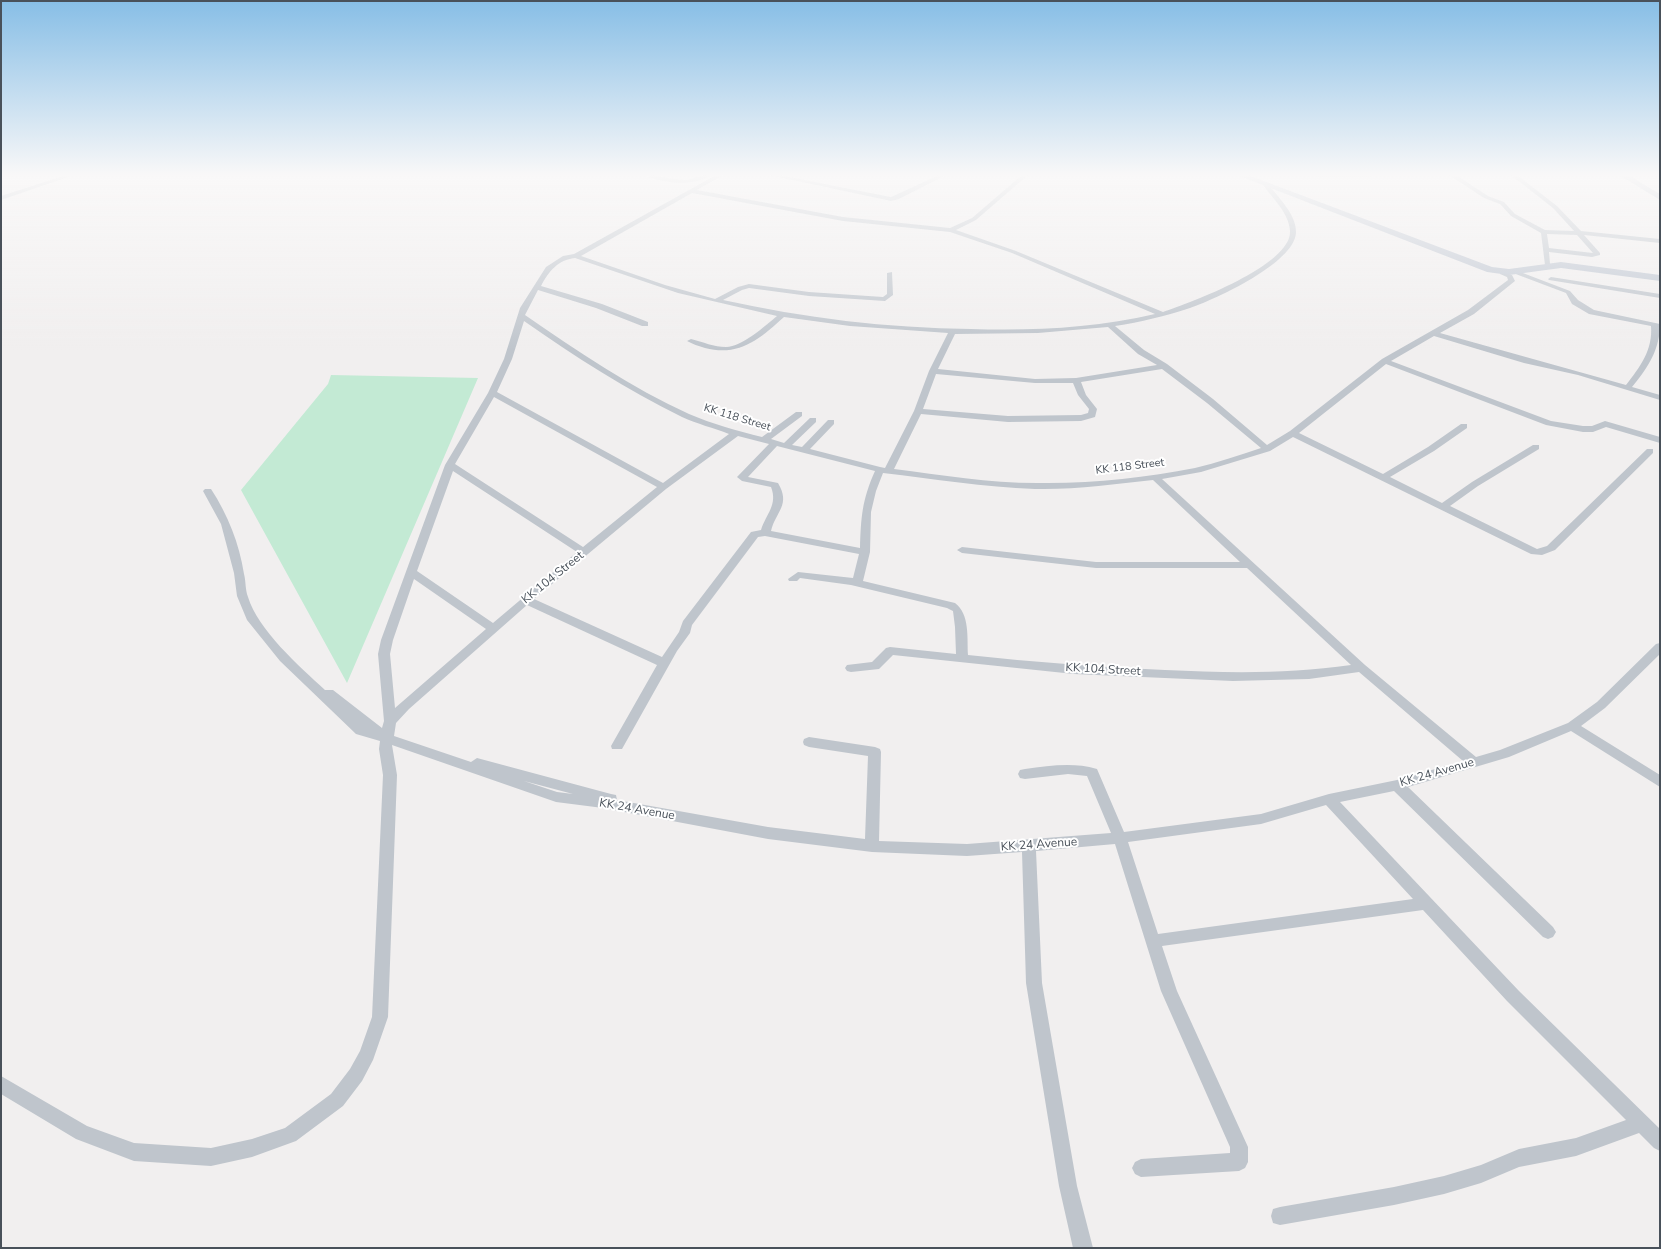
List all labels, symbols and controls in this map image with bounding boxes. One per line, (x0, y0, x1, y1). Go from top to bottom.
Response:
street label: KK 118 Street (702, 402, 772, 434)
street label: KK 118 Street (1095, 456, 1165, 478)
street label: KK 104 Street (519, 549, 587, 607)
street label: KK 104 Street (1065, 661, 1141, 679)
street label: KK 24 Avenue (1398, 756, 1476, 790)
street label: KK 24 Avenue (598, 796, 676, 824)
street label: KK 24 Avenue (1000, 835, 1078, 855)

